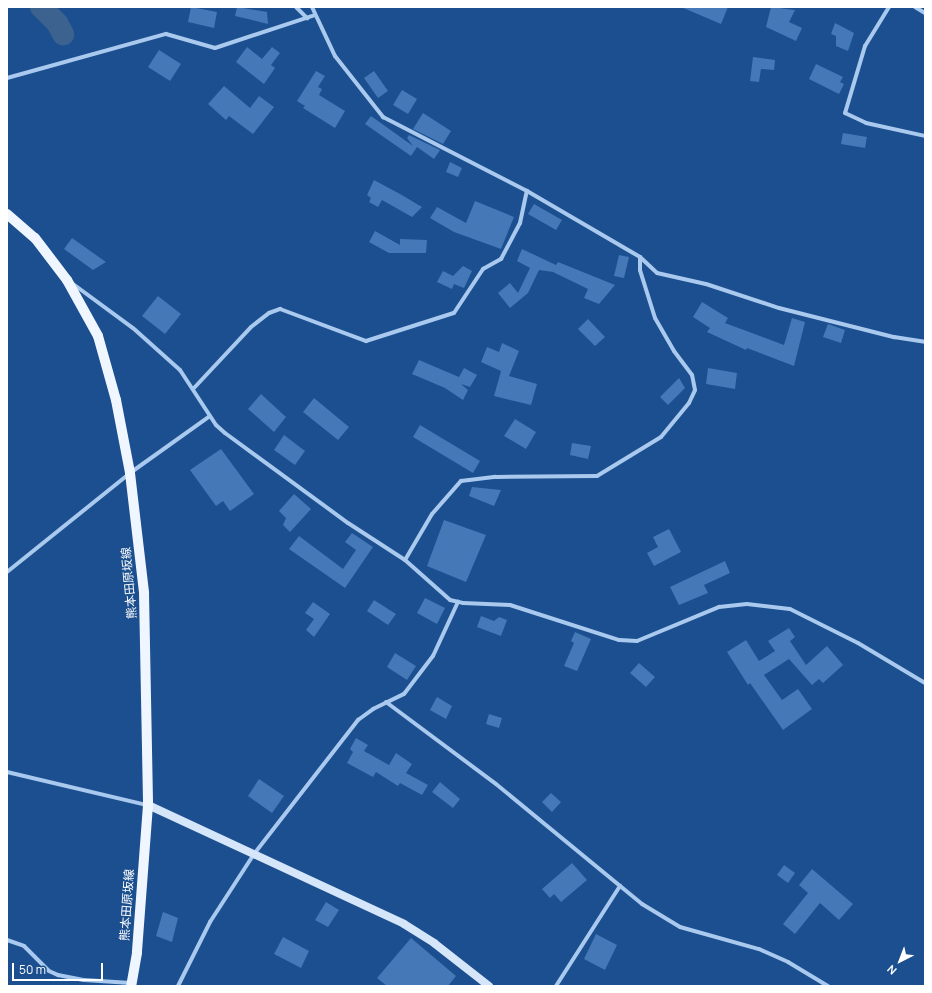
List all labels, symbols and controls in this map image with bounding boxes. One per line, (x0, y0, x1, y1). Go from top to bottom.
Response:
street label: 熊本田原坂線 (119, 547, 139, 619)
street label: 熊本田原坂線 (117, 869, 137, 941)
north arrow (880, 941, 920, 981)
scale bar (14, 955, 105, 981)
text: 50 m (19, 961, 46, 978)
text: N (884, 962, 900, 979)

